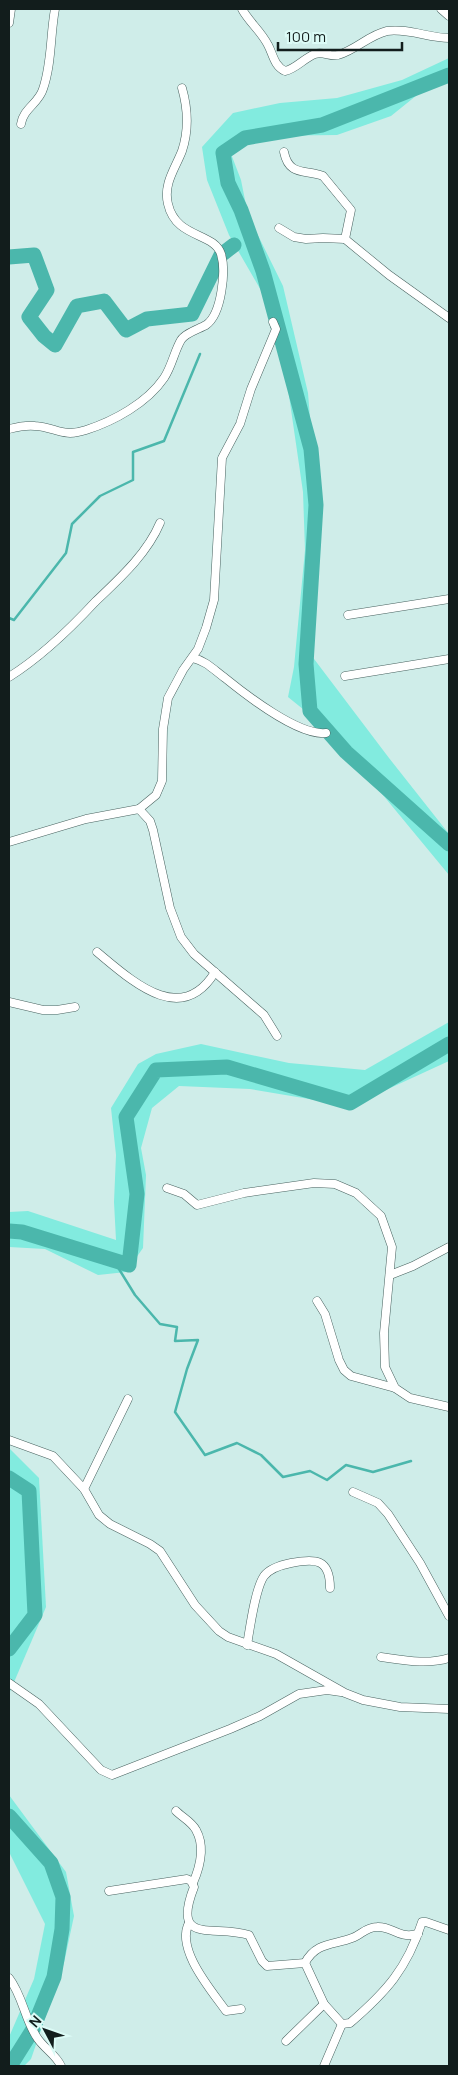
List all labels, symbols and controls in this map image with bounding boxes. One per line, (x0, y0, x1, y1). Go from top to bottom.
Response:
scale bar (278, 20, 402, 52)
text: 100 m (286, 26, 326, 47)
north arrow (20, 2005, 70, 2055)
text: N (24, 2011, 45, 2031)

